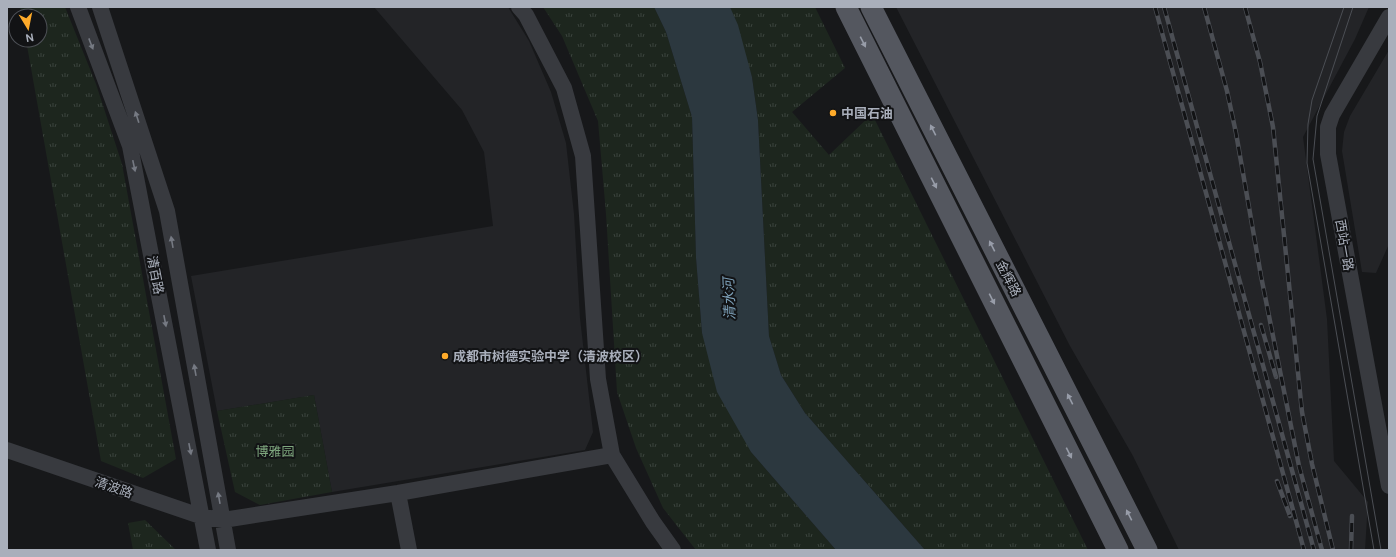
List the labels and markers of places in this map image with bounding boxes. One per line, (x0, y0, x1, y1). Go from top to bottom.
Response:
place label: 中国石油 (841, 105, 893, 122)
marker: 中国石油 (828, 108, 838, 118)
place label: 成都市树德实验中学（清波校区） (453, 348, 648, 365)
marker: 成都市树德实验中学（清波校区） (440, 351, 450, 361)

